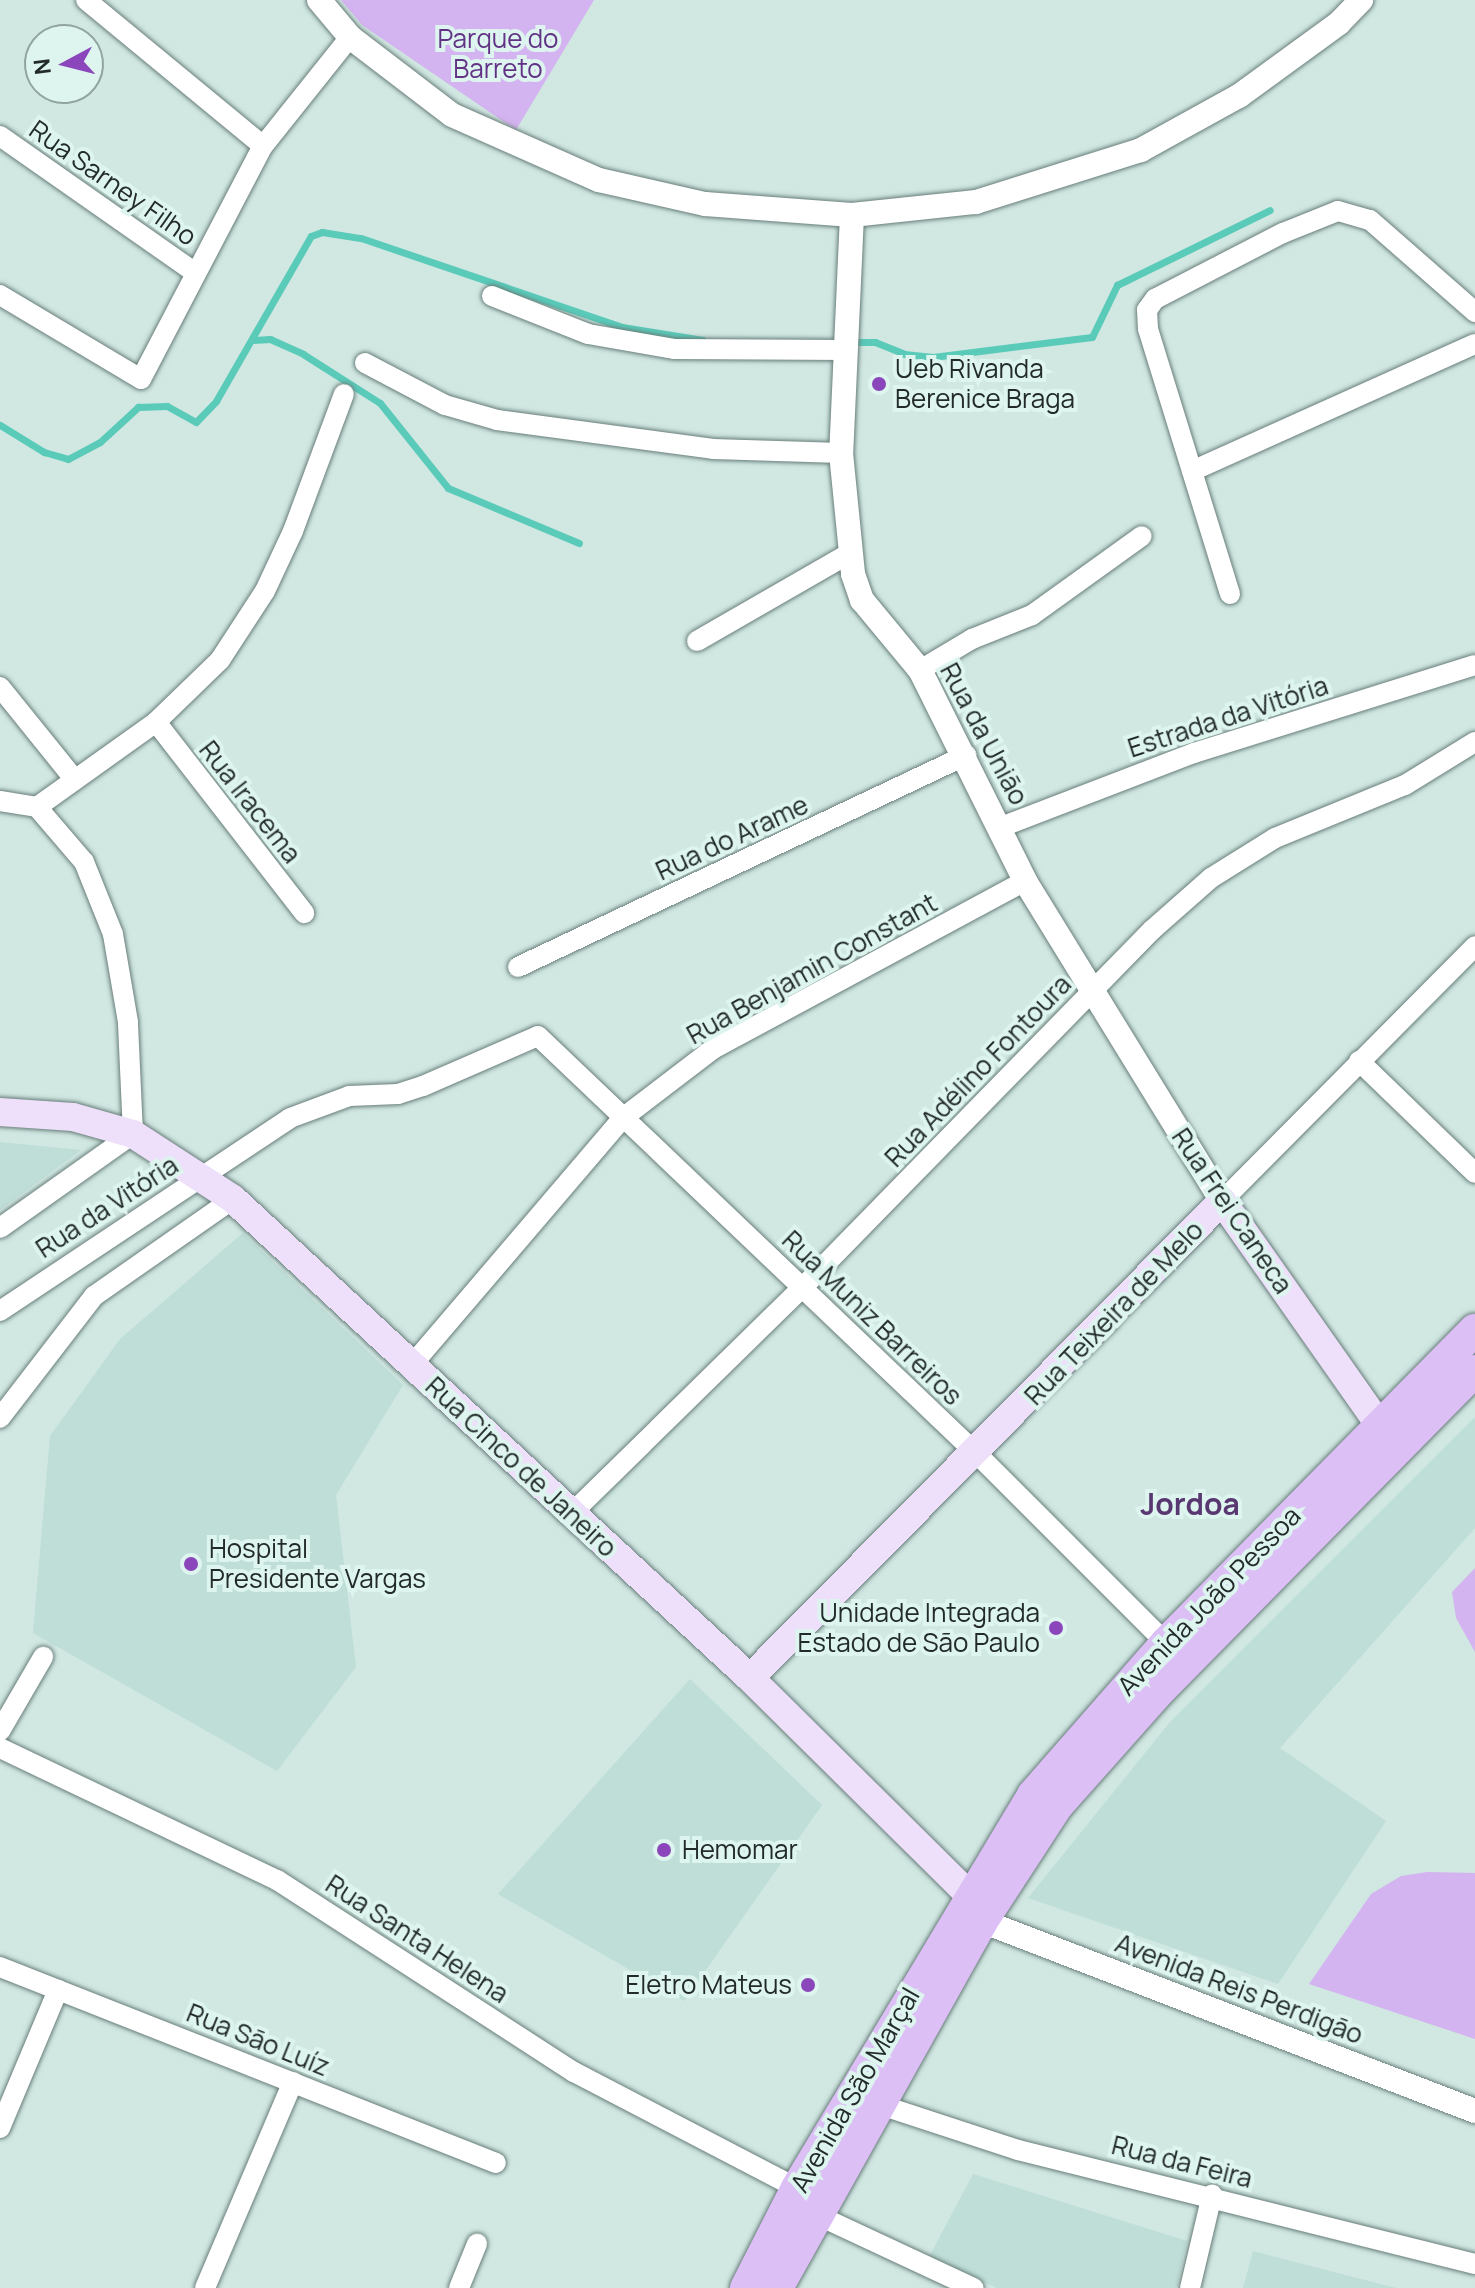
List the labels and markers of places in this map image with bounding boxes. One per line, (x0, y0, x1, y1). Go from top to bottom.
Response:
place label: Ueb Rivanda Berenice Braga (895, 353, 1075, 414)
marker: Ueb Rivanda Berenice Braga (870, 375, 888, 393)
place label: Hospital Presidente Vargas (209, 1533, 426, 1594)
marker: Hospital Presidente Vargas (180, 1553, 202, 1575)
place label: Unidade Integrada Estado de São Paulo (797, 1597, 1040, 1658)
marker: Unidade Integrada Estado de São Paulo (1047, 1619, 1065, 1637)
place label: Hemomar (682, 1834, 798, 1866)
marker: Hemomar (653, 1839, 675, 1861)
place label: Eletro Mateus (625, 1969, 792, 2001)
marker: Eletro Mateus (799, 1976, 817, 1994)

